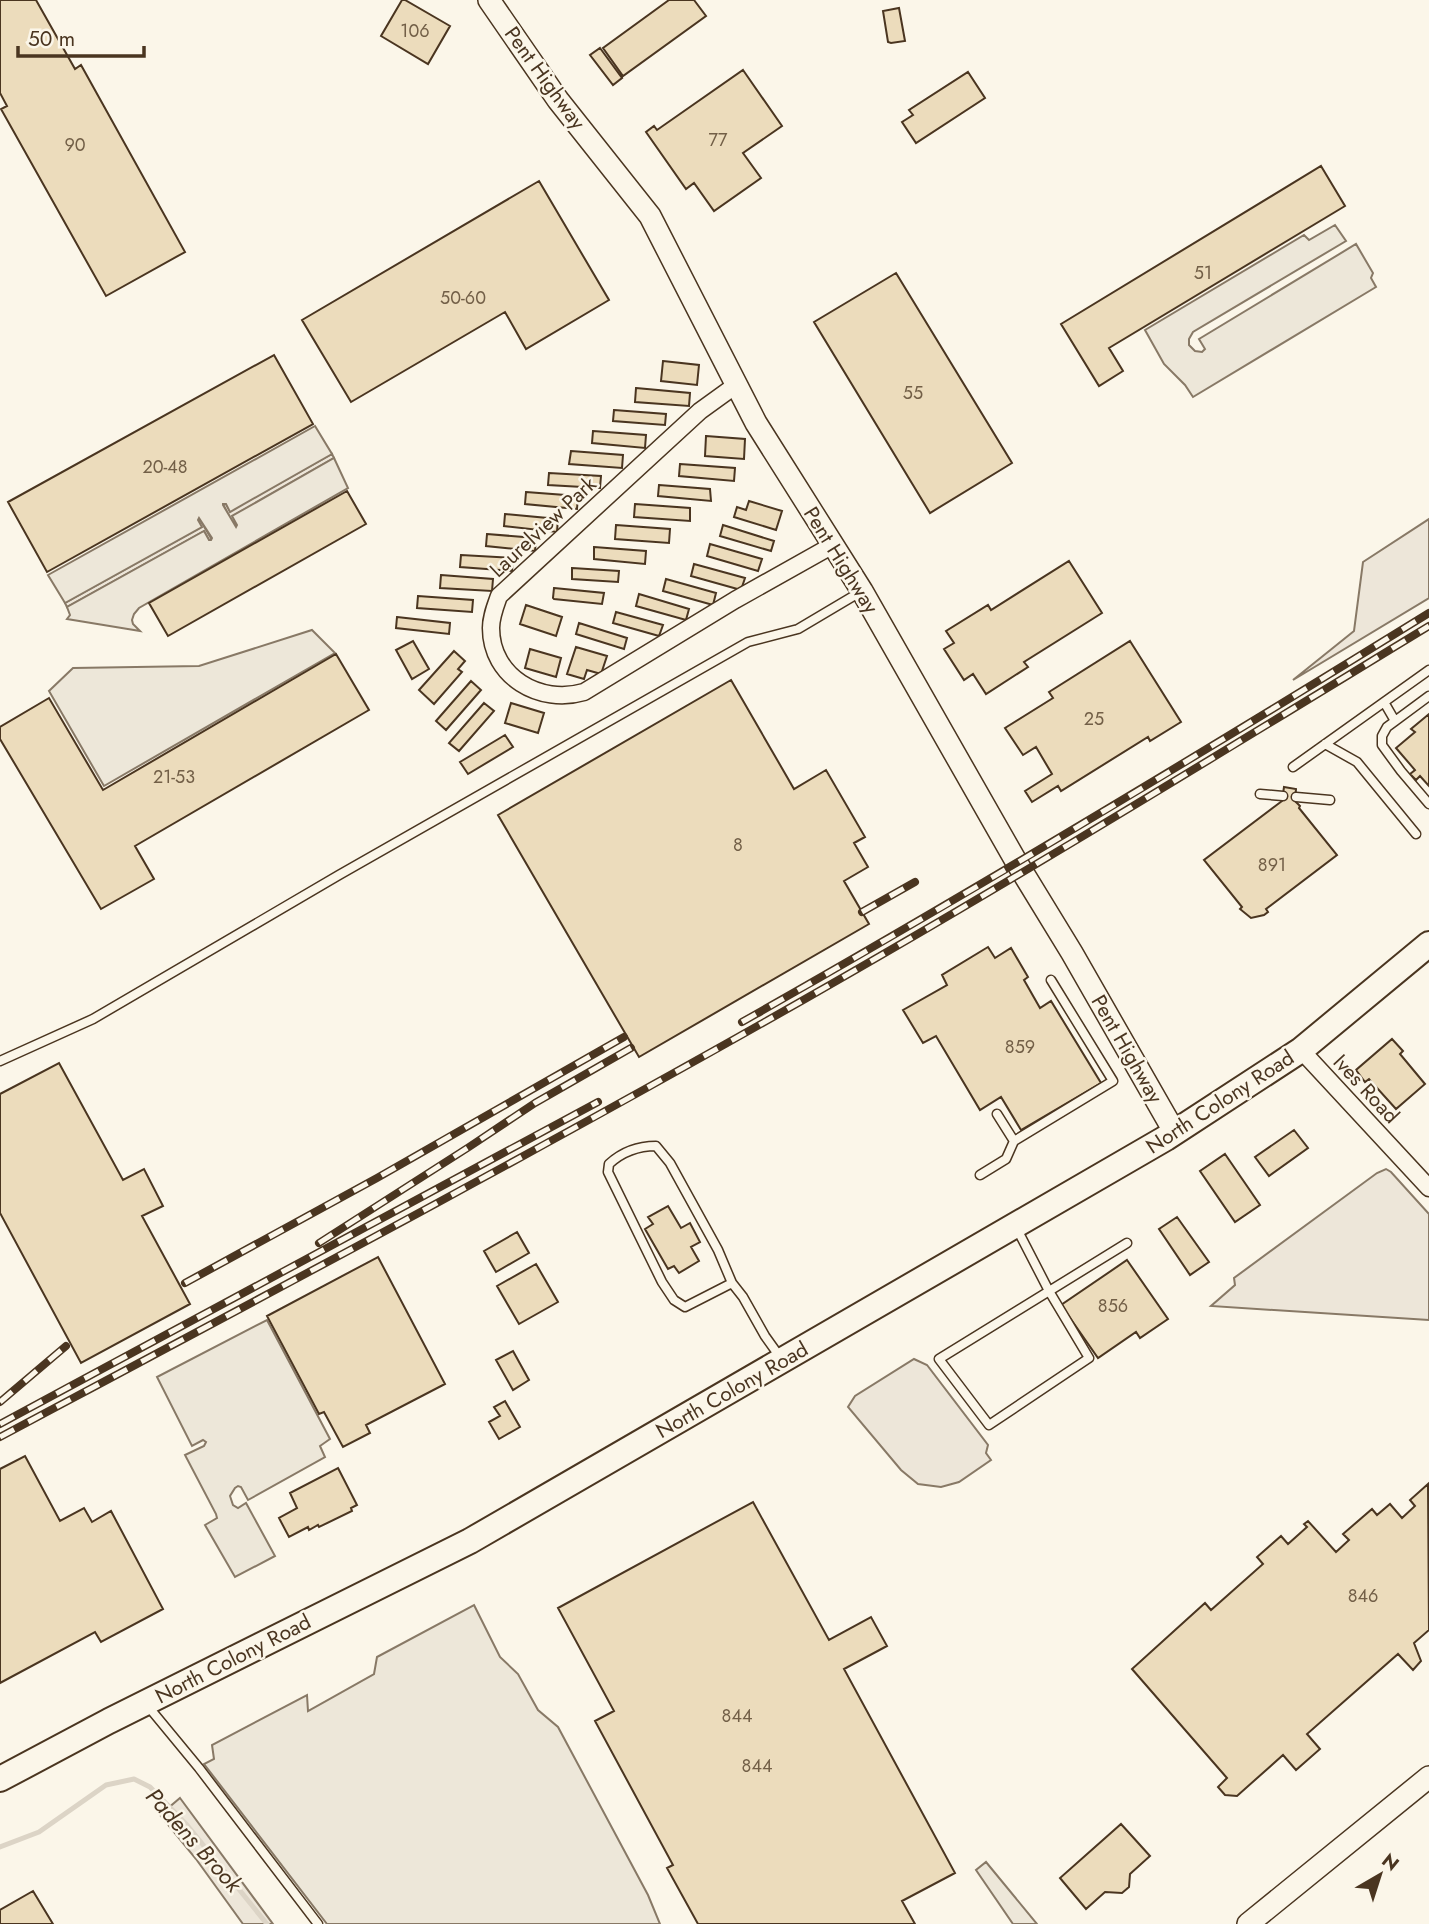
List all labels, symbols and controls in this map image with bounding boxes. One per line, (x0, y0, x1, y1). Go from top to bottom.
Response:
scale bar (18, 14, 144, 58)
house number: 106 (400, 18, 430, 44)
street label: Pent Highway (497, 20, 593, 136)
text: 50 m (28, 24, 75, 54)
house number: 77 (709, 127, 728, 153)
house number: 90 (64, 132, 86, 158)
house number: 51 (1194, 260, 1212, 286)
house number: 50-60 (440, 285, 486, 311)
house number: 55 (903, 380, 923, 406)
house number: 20-48 (142, 454, 188, 480)
street label: Laurelview Park (483, 469, 604, 584)
street label: Pent Highway (796, 501, 886, 620)
house number: 25 (1084, 706, 1104, 732)
house number: 21-53 (153, 764, 195, 790)
house number: 8 (733, 832, 743, 858)
house number: 891 (1258, 852, 1286, 878)
street label: Pent Highway (1084, 989, 1171, 1110)
house number: 859 (1005, 1034, 1035, 1060)
street label: North Colony Road (1140, 1043, 1300, 1161)
street label: Ives Road (1326, 1048, 1406, 1130)
house number: 856 (1098, 1293, 1128, 1319)
street label: North Colony Road (650, 1334, 814, 1446)
house number: 846 (1348, 1583, 1378, 1609)
street label: North Colony Road (150, 1607, 316, 1711)
house number: 844 (722, 1703, 752, 1729)
house number: 844 (742, 1753, 772, 1779)
water label: Padens Brook (138, 1780, 251, 1901)
north arrow (1345, 1840, 1415, 1910)
text: N (1376, 1847, 1405, 1877)

